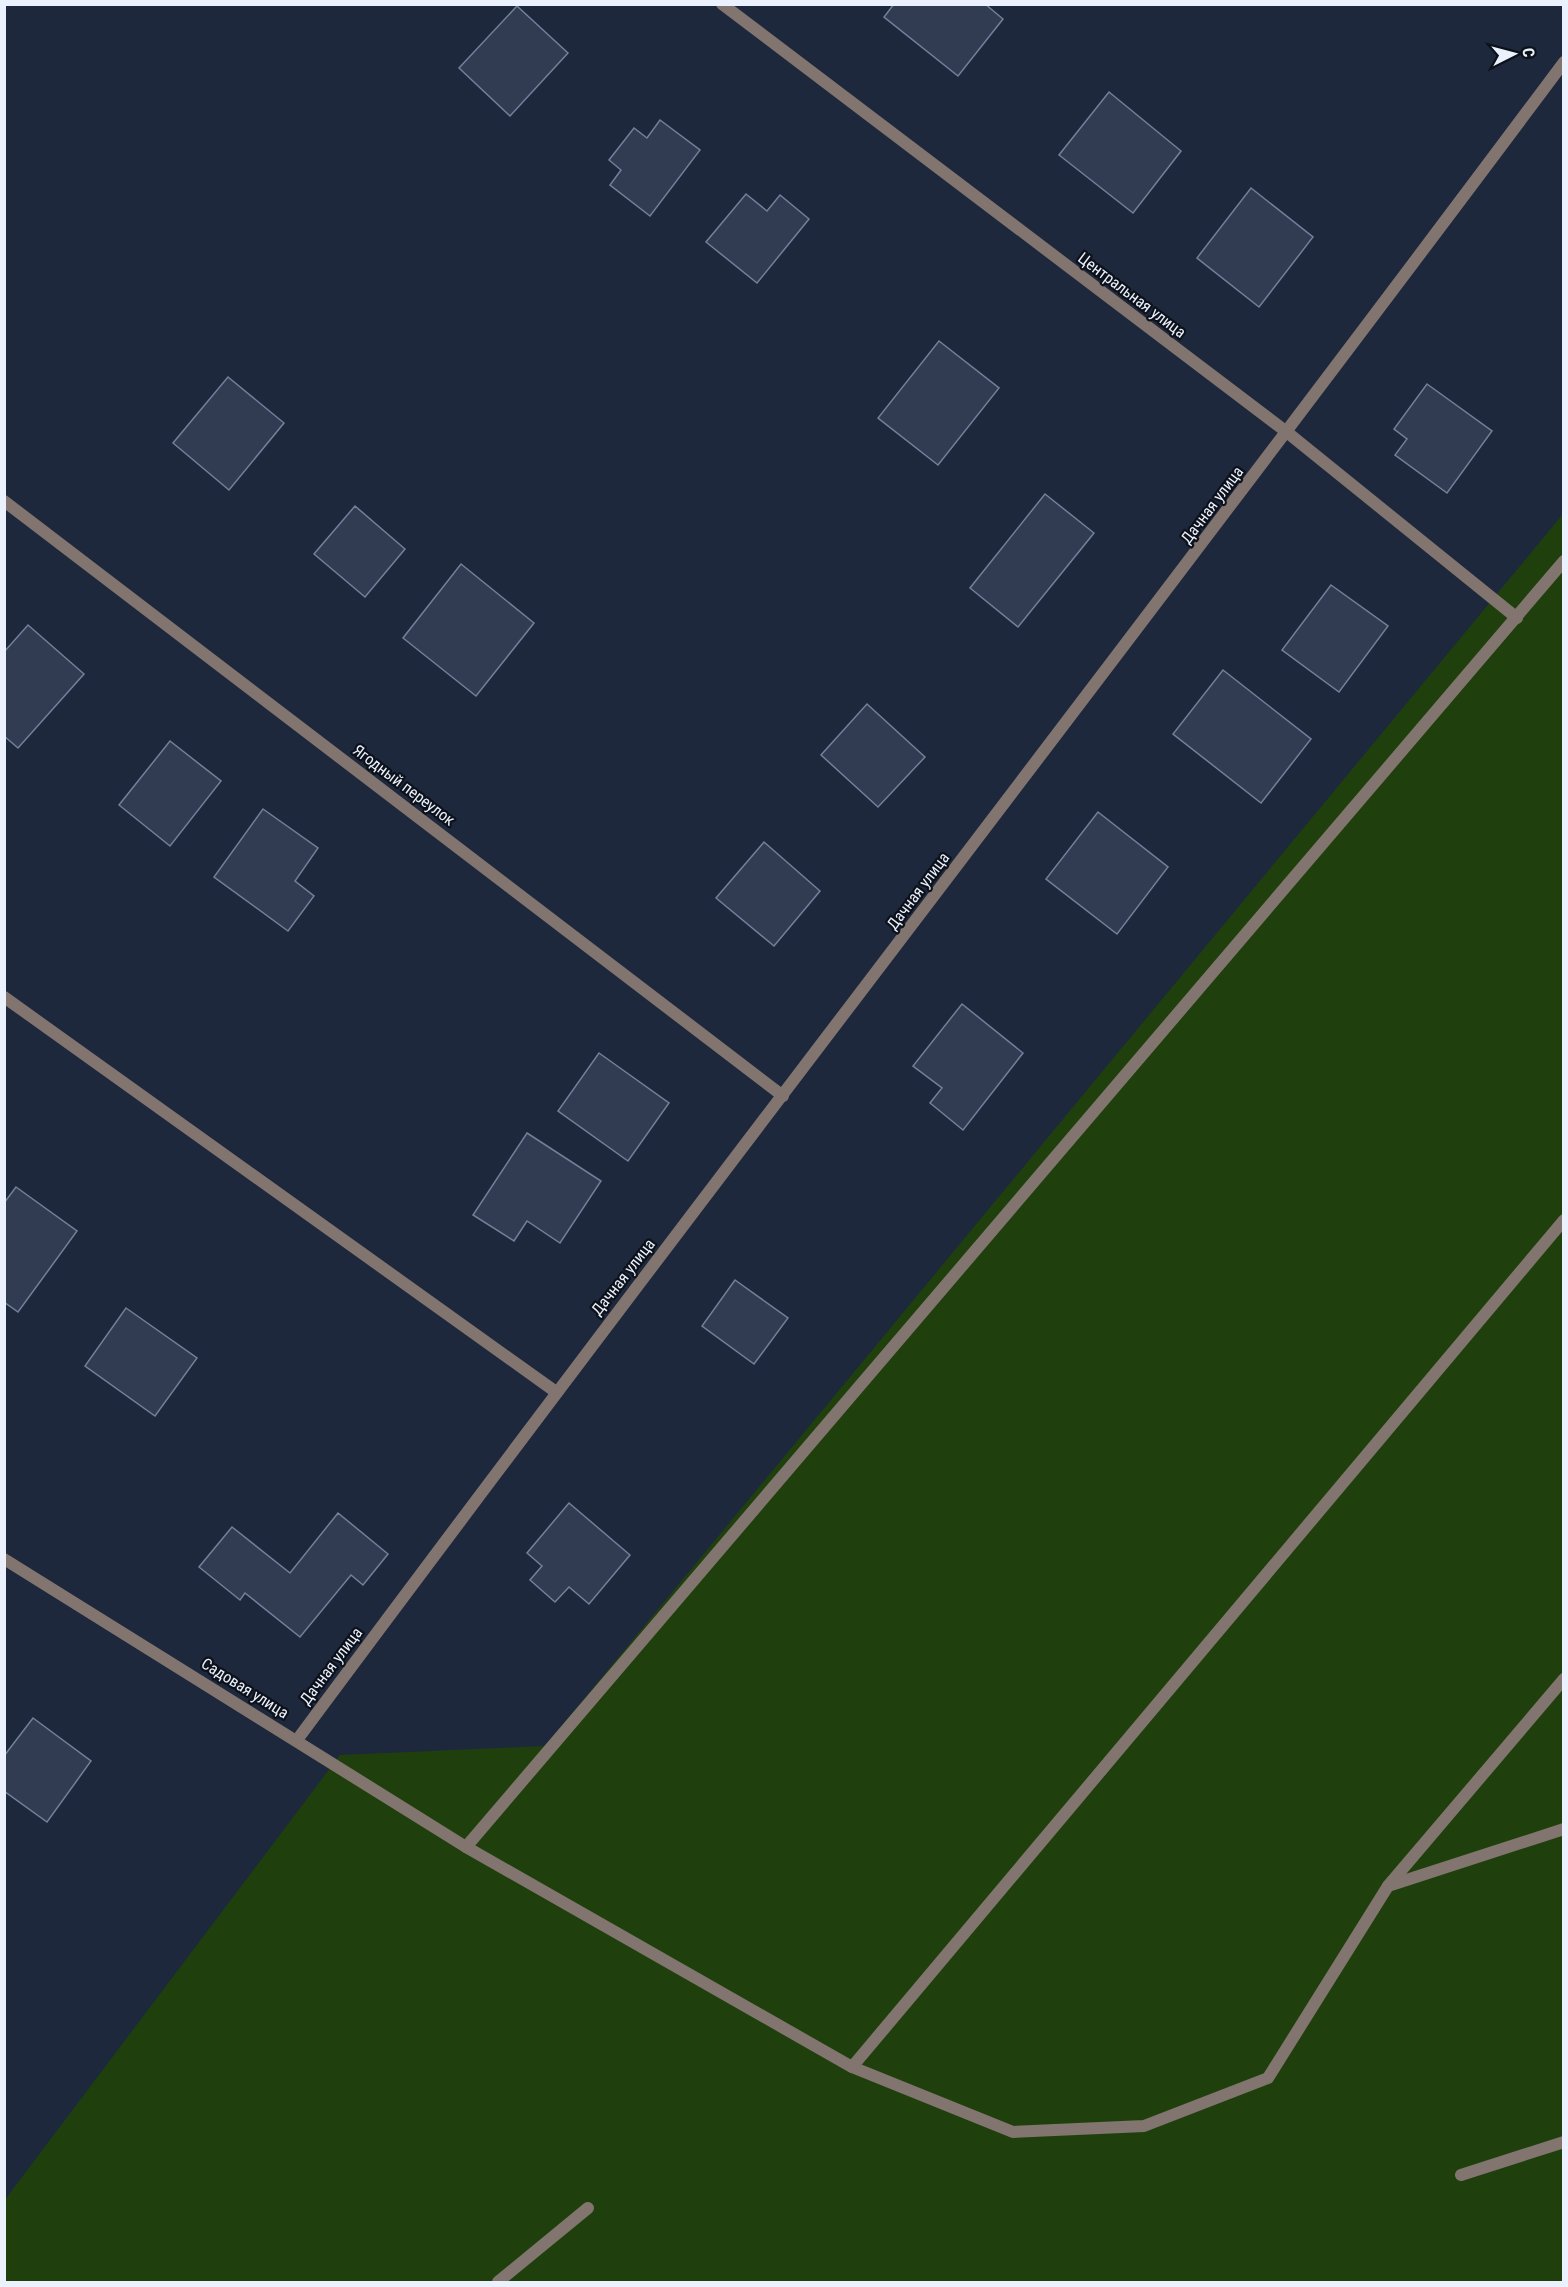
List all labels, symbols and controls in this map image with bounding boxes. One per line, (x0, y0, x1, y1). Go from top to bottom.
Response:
north arrow (1484, 24, 1544, 84)
text: С (1518, 47, 1538, 58)
street label: Центральная улица (1074, 248, 1190, 342)
street label: Дачная улица (1177, 463, 1247, 547)
street label: Ягодный переулок (349, 740, 459, 830)
street label: Дачная улица (883, 849, 953, 933)
street label: Дачная улица (587, 1235, 659, 1319)
street label: Дачная улица (296, 1624, 366, 1708)
street label: Садовая улица (198, 1654, 292, 1722)

